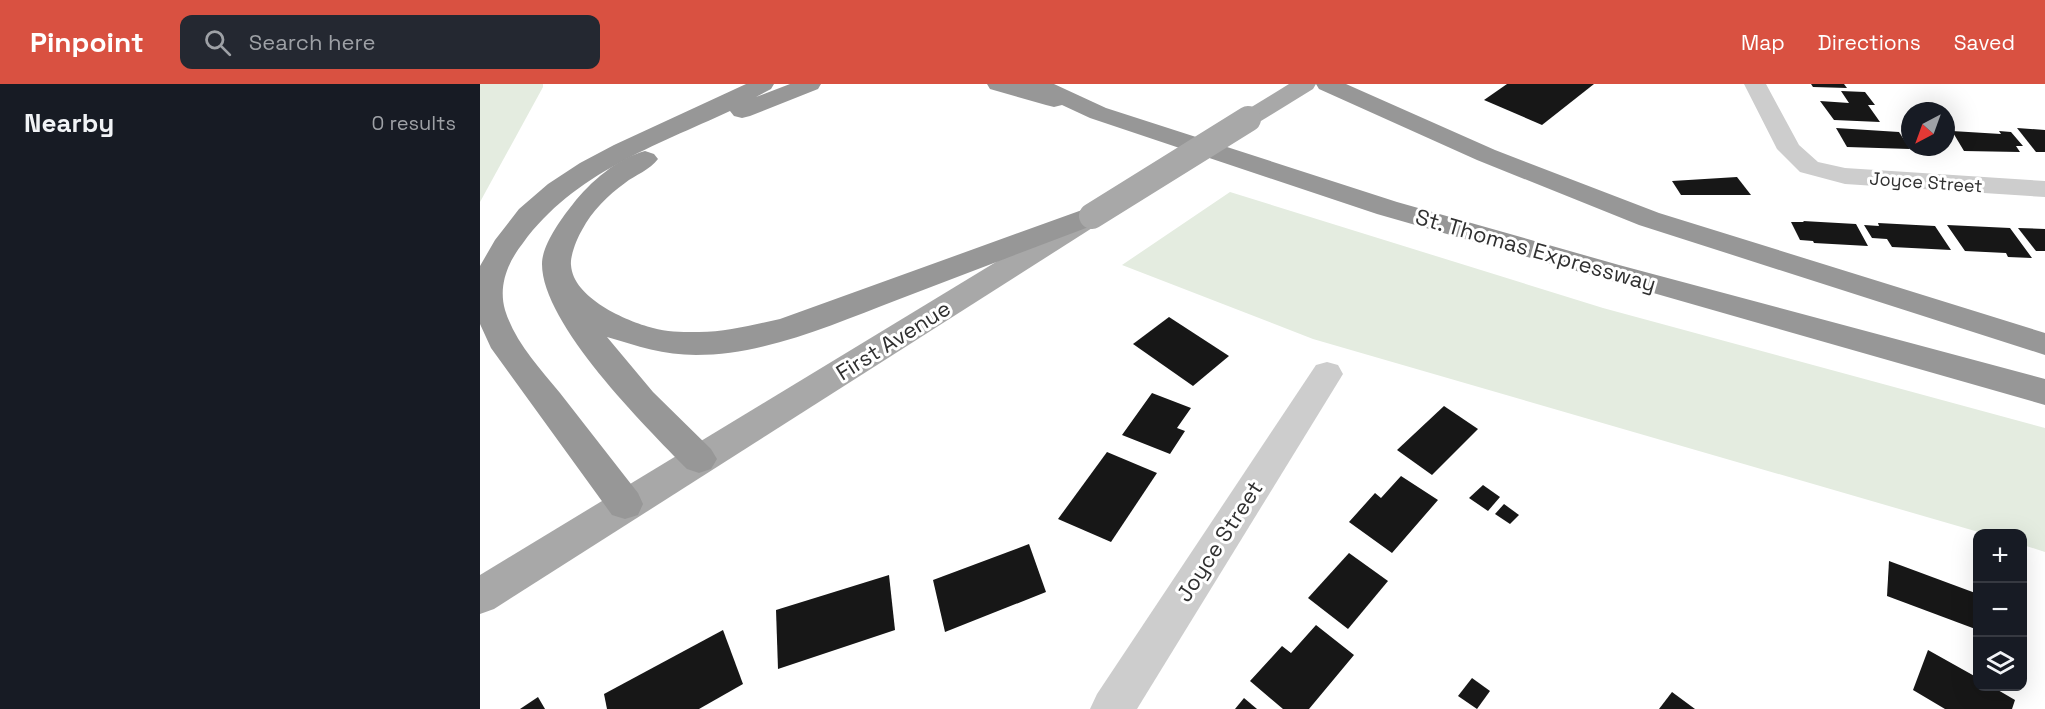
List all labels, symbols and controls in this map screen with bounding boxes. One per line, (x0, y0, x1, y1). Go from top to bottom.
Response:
search box (180, 15, 600, 69)
text: Pinpoint (30, 24, 144, 60)
icon: search (201, 26, 234, 59)
text: Search here (249, 28, 375, 56)
text: Map (1741, 29, 1785, 56)
text: Directions (1818, 29, 1921, 56)
text: Saved (1954, 29, 2015, 56)
north arrow (1901, 102, 1955, 156)
text: Nearby (24, 106, 114, 140)
text: 0 results (372, 110, 456, 136)
street label: Joyce Street (1869, 167, 1983, 197)
street label: St. Thomas Expressway (1412, 202, 1660, 298)
street label: First Avenue (831, 294, 955, 386)
street label: Joyce Street (1170, 475, 1268, 607)
map controls (1973, 529, 2027, 691)
button: + (1973, 529, 2027, 583)
button: − (1973, 583, 2027, 637)
button: layers (1973, 637, 2027, 691)

